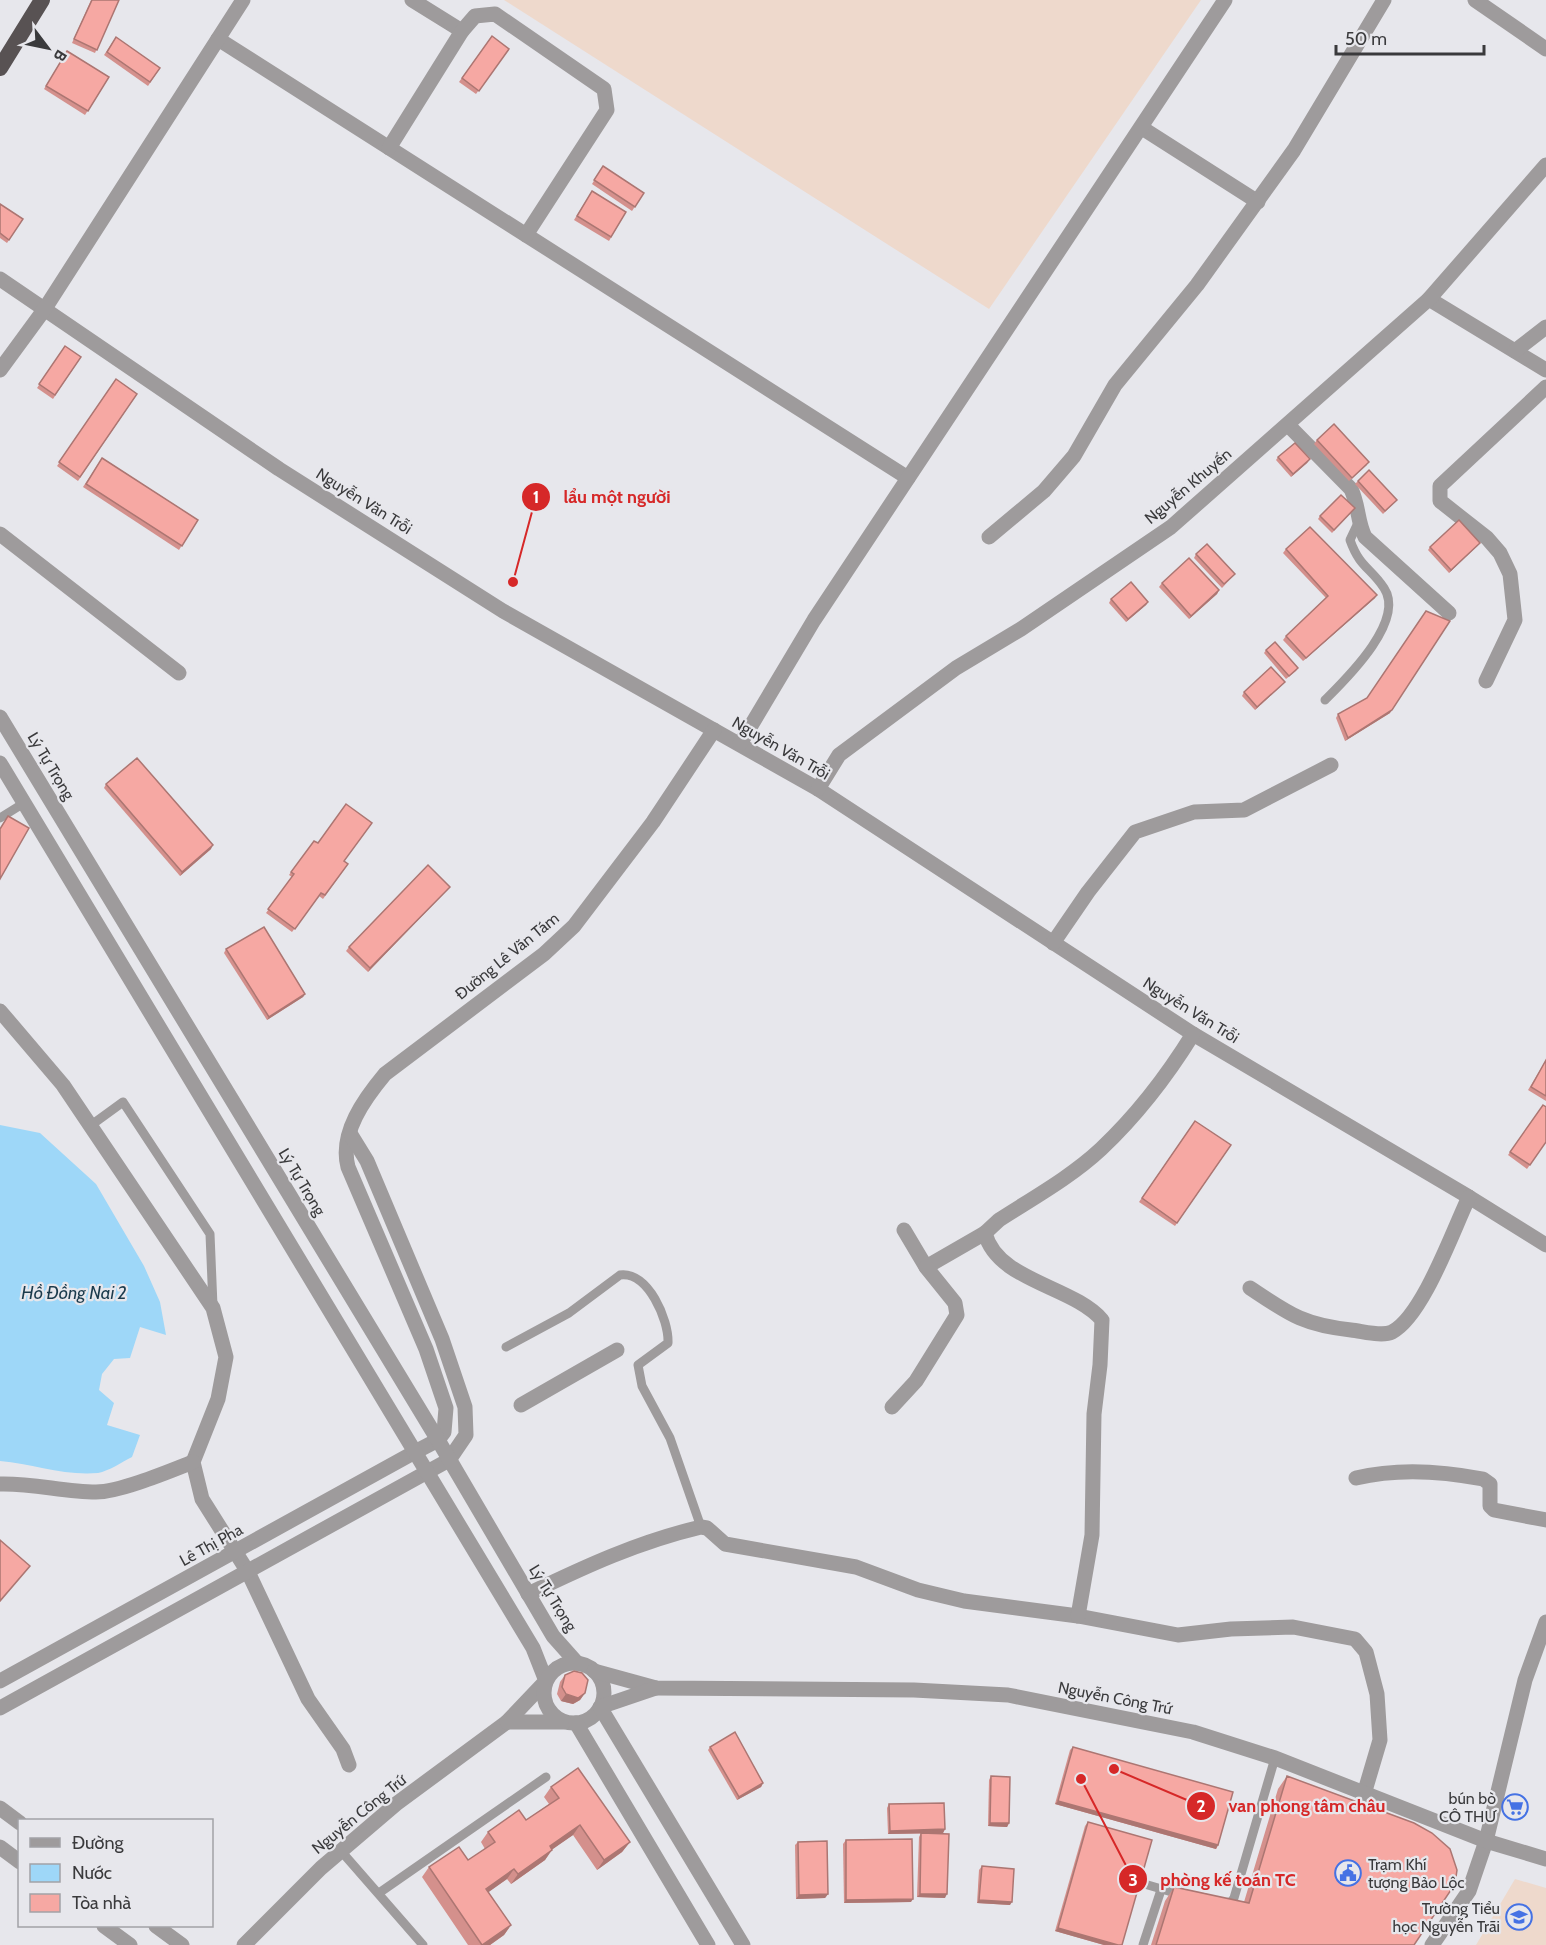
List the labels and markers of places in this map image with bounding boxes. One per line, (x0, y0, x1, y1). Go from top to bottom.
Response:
callout: lẩu một người (521, 479, 682, 515)
callout: van phong tâm châu (1186, 1788, 1397, 1824)
place label: bún bò CÔ THƯ (1439, 1789, 1497, 1826)
supermarket icon: bún bò CÔ THƯ (1500, 1792, 1530, 1822)
place label: Trạm Khí tượng Bảo Lộc (1368, 1855, 1465, 1892)
public building icon: Trạm Khí tượng Bảo Lộc (1333, 1858, 1363, 1888)
callout: phòng kế toán TC (1118, 1861, 1308, 1897)
place label: Trường Tiểu học Nguyễn Trãi (1392, 1899, 1500, 1936)
school or university icon: Trường Tiểu học Nguyễn Trãi (1504, 1902, 1534, 1932)

